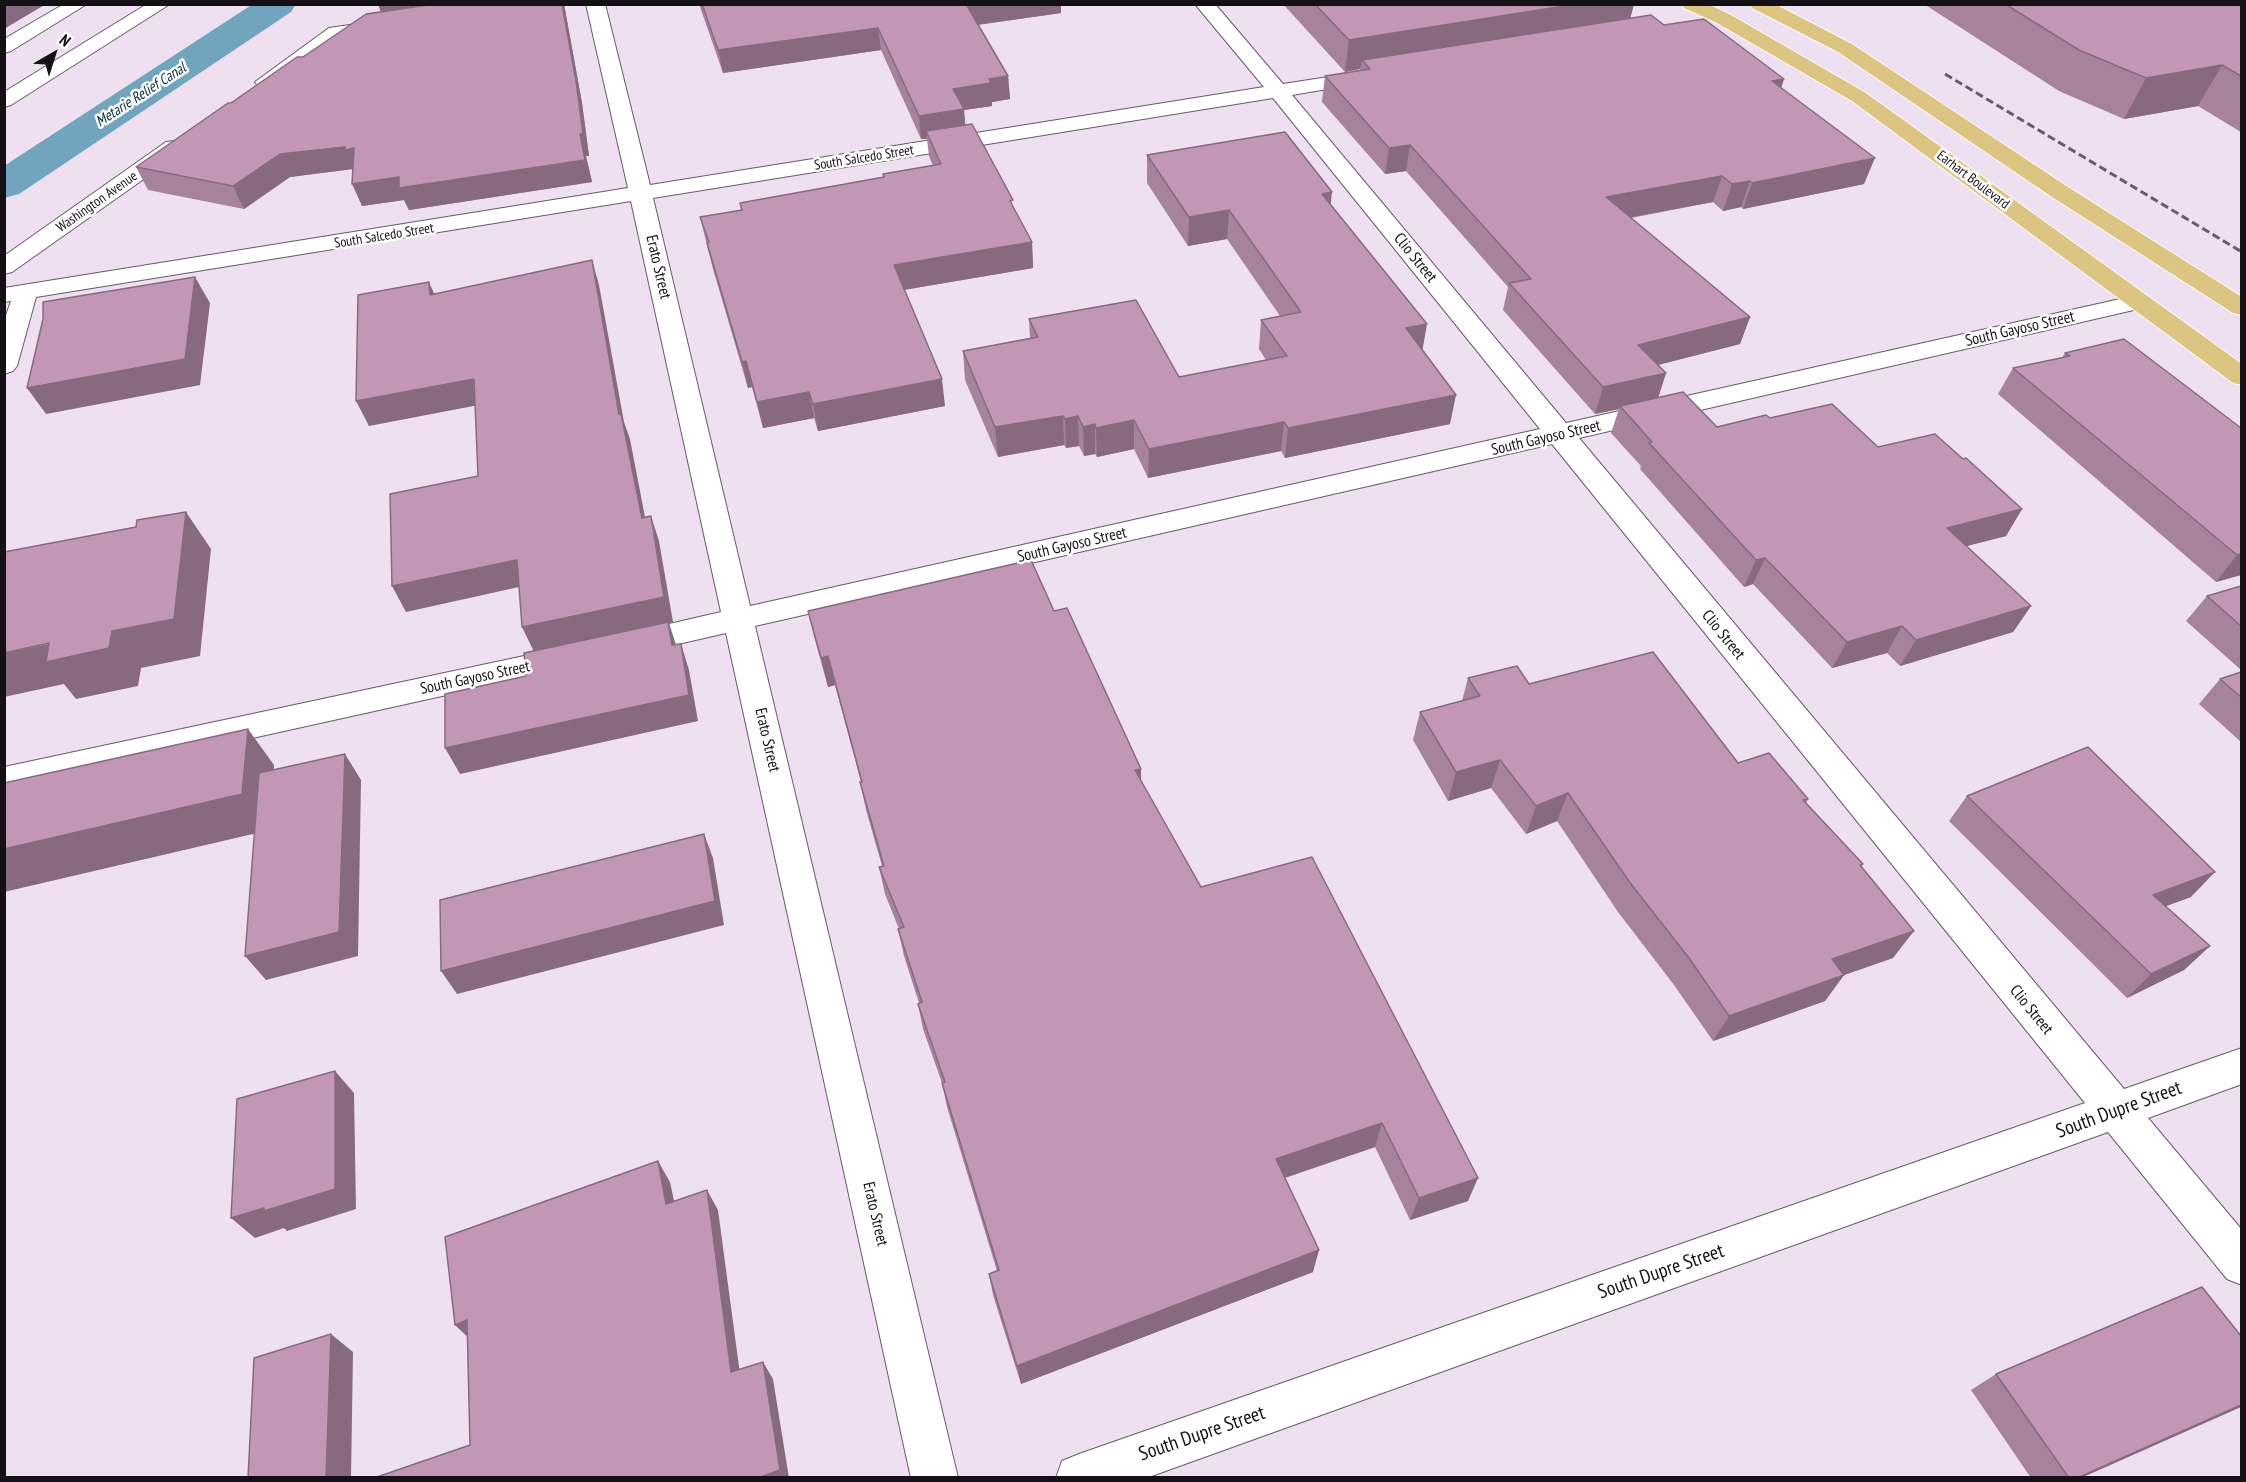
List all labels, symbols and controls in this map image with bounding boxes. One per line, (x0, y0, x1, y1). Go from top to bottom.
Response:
north arrow (24, 24, 84, 84)
text: N (56, 30, 75, 50)
water label: Metarie Relief Canal (92, 59, 190, 131)
street label: South Salcedo Street (813, 142, 915, 174)
street label: Earhart Boulevard (1933, 147, 2013, 213)
street label: Washington Avenue (53, 168, 141, 236)
street label: South Salcedo Street (333, 220, 435, 252)
street label: Clio Street (1389, 229, 1441, 287)
street label: Erato Street (641, 233, 675, 301)
street label: South Gayoso Street (1963, 307, 2077, 351)
street label: South Gayoso Street (1489, 416, 1603, 460)
street label: South Gayoso Street (1015, 523, 1129, 567)
street label: Clio Street (1697, 606, 1749, 664)
street label: South Gayoso Street (418, 657, 532, 699)
street label: Erato Street (750, 706, 784, 774)
street label: Clio Street (2005, 981, 2057, 1039)
street label: South Dupre Street (2053, 1076, 2185, 1144)
street label: Erato Street (858, 1180, 892, 1248)
street label: South Dupre Street (1595, 1239, 1727, 1305)
street label: South Dupre Street (1136, 1401, 1268, 1467)

